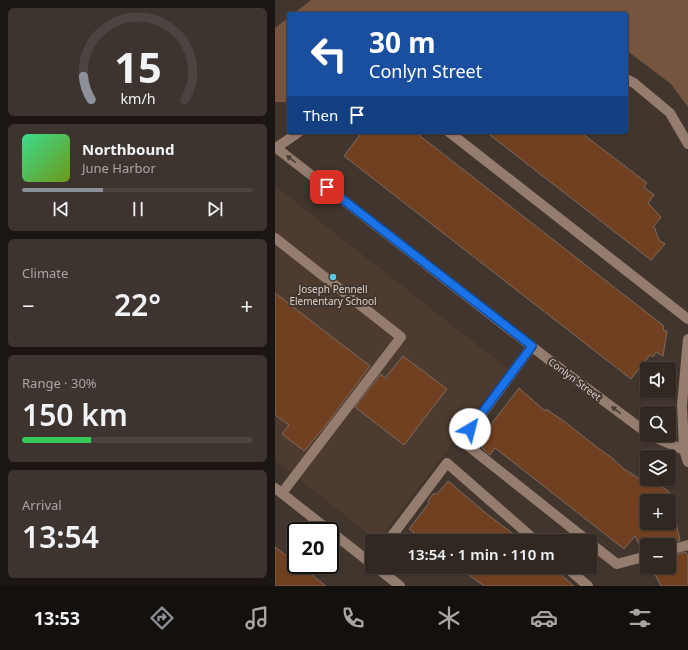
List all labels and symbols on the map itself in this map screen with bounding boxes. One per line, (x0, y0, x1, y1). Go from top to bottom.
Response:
one-way arrow (286, 155, 297, 164)
pin (310, 170, 344, 204)
marker: Joseph Pennell Elementary School (328, 272, 338, 282)
place label: Joseph Pennell Elementary School (289, 282, 377, 308)
street label: Conlyn Street (546, 354, 605, 404)
one-way arrow (610, 406, 621, 414)
position arrow (449, 408, 491, 450)
speed limit sign: 20 (287, 522, 339, 574)

